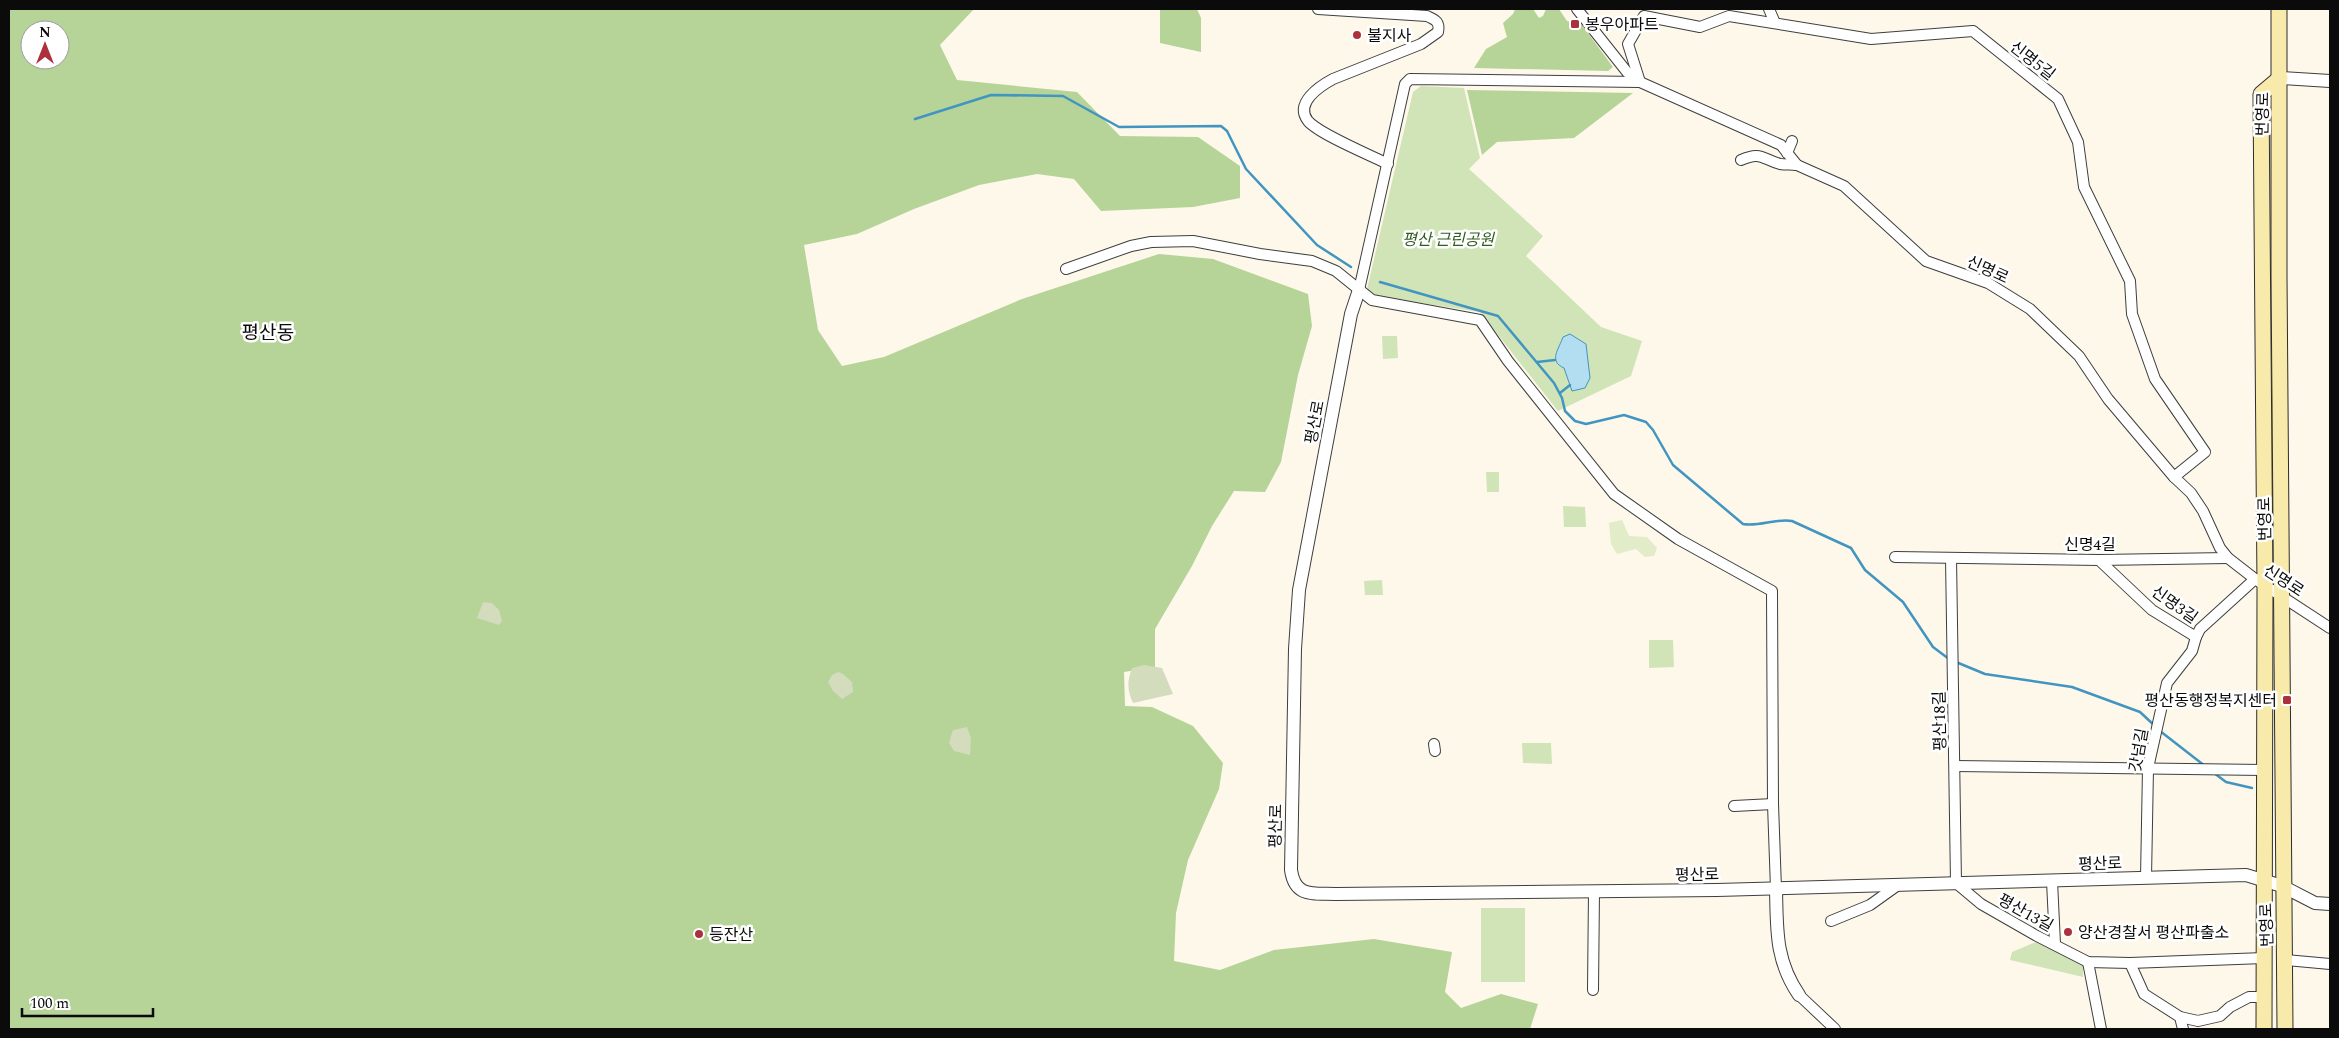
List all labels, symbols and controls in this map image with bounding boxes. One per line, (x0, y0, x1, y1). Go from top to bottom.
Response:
place label: 봉우아파트 (1585, 13, 1659, 37)
marker: 봉우아파트 (1569, 18, 1581, 30)
north arrow (20, 20, 70, 70)
text: N (39, 22, 51, 43)
place label: 불지사 (1367, 24, 1411, 48)
marker: 불지사 (1351, 29, 1363, 41)
street label: 신명5길 (2004, 35, 2060, 86)
street label: 번영로 (2251, 91, 2275, 136)
park label: 평산 근린공원 (1402, 228, 1495, 252)
street label: 신명로 (1963, 250, 2013, 290)
district label: 평산동 (242, 319, 294, 348)
street label: 평산로 (1299, 398, 1331, 446)
street label: 번영로 (2253, 496, 2277, 541)
street label: 신명4길 (2064, 533, 2116, 557)
street label: 신명로 (2258, 559, 2309, 603)
street label: 신명3길 (2146, 580, 2203, 630)
place label: 평산동행정복지센터 (2145, 689, 2277, 713)
street label: 평산18길 (1927, 691, 1953, 751)
marker: 평산동행정복지센터 (2281, 694, 2293, 706)
street label: 갓넘길 (2123, 726, 2155, 774)
street label: 평산로 (1264, 803, 1288, 848)
street label: 평산로 (2078, 851, 2123, 877)
street label: 평산로 (1675, 863, 1720, 887)
street label: 평산13길 (1993, 888, 2058, 938)
street label: 번영로 (2254, 902, 2280, 947)
place label: 양산경찰서 평산파출소 (2078, 921, 2229, 945)
place label: 등잔산 (709, 923, 753, 947)
marker: 양산경찰서 평산파출소 (2062, 926, 2074, 938)
marker: 등잔산 (693, 928, 705, 940)
scale bar (22, 986, 154, 1018)
text: 100 m (30, 992, 69, 1015)

